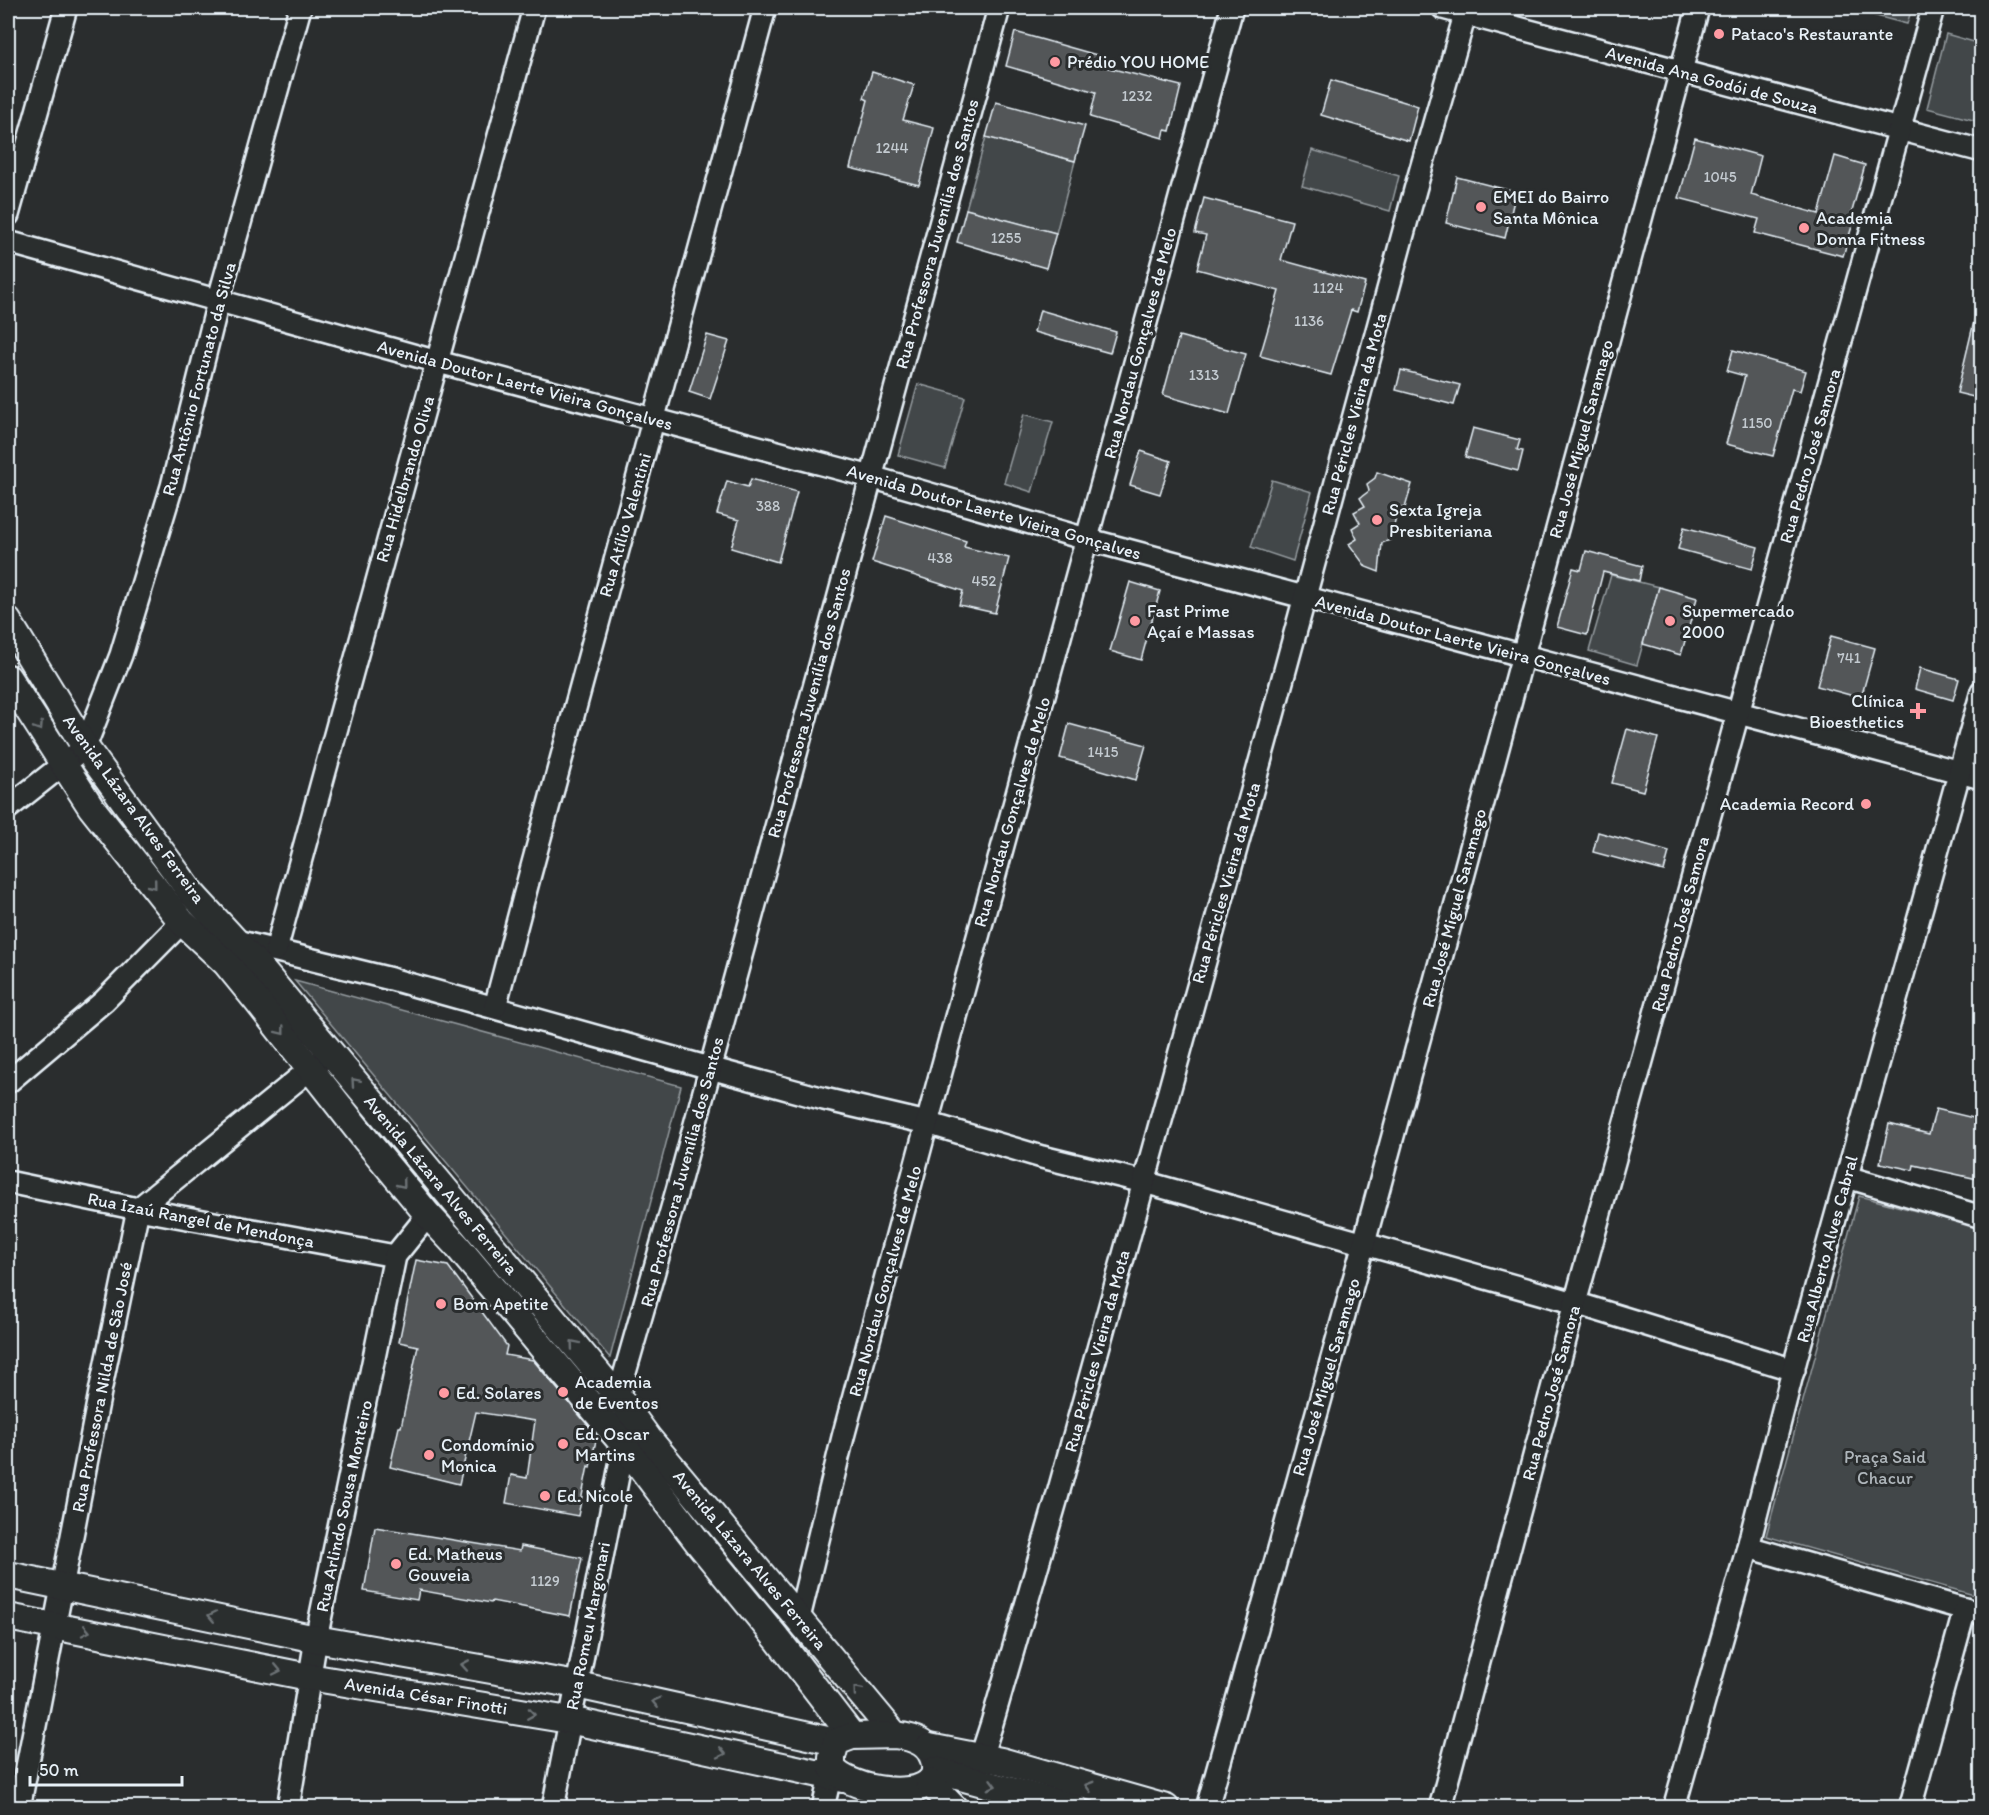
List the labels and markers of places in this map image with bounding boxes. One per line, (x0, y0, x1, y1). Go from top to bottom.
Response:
place label: Pataco's Restaurante (1731, 23, 1893, 45)
marker: Pataco's Restaurante (1712, 27, 1726, 41)
place label: Prédio YOU HOME (1067, 51, 1209, 73)
marker: Prédio YOU HOME (1048, 55, 1062, 69)
place label: EMEI do Bairro Santa Mônica (1493, 186, 1609, 229)
marker: EMEI do Bairro Santa Mônica (1474, 200, 1488, 214)
place label: Academia Donna Fitness (1816, 207, 1925, 250)
marker: Academia Donna Fitness (1797, 221, 1811, 235)
place label: Sexta Igreja Presbiteriana (1389, 499, 1493, 542)
marker: Sexta Igreja Presbiteriana (1370, 513, 1384, 527)
place label: Fast Prime Açaí e Massas (1147, 600, 1255, 643)
place label: Supermercado 2000 (1682, 600, 1794, 643)
marker: Fast Prime Açaí e Massas (1128, 614, 1142, 628)
marker: Supermercado 2000 (1663, 614, 1677, 628)
place label: Clínica Bioesthetics (1809, 690, 1904, 733)
marker: Clínica Bioesthetics (1909, 702, 1927, 720)
place label: Academia Record (1720, 793, 1854, 815)
marker: Academia Record (1859, 797, 1873, 811)
place label: Bom Apetite (453, 1293, 549, 1315)
marker: Bom Apetite (434, 1297, 448, 1311)
place label: Academia de Eventos (575, 1371, 658, 1414)
place label: Ed. Solares (456, 1382, 541, 1404)
marker: Academia de Eventos (556, 1385, 570, 1399)
marker: Ed. Solares (437, 1386, 451, 1400)
place label: Ed. Oscar Martins (575, 1423, 650, 1466)
place label: Condomínio Monica (441, 1434, 534, 1477)
marker: Ed. Oscar Martins (556, 1437, 570, 1451)
marker: Condomínio Monica (422, 1448, 436, 1462)
place label: Ed. Nicole (557, 1485, 633, 1507)
marker: Ed. Nicole (538, 1489, 552, 1503)
place label: Ed. Matheus Gouveia (408, 1543, 503, 1586)
marker: Ed. Matheus Gouveia (389, 1557, 403, 1571)

